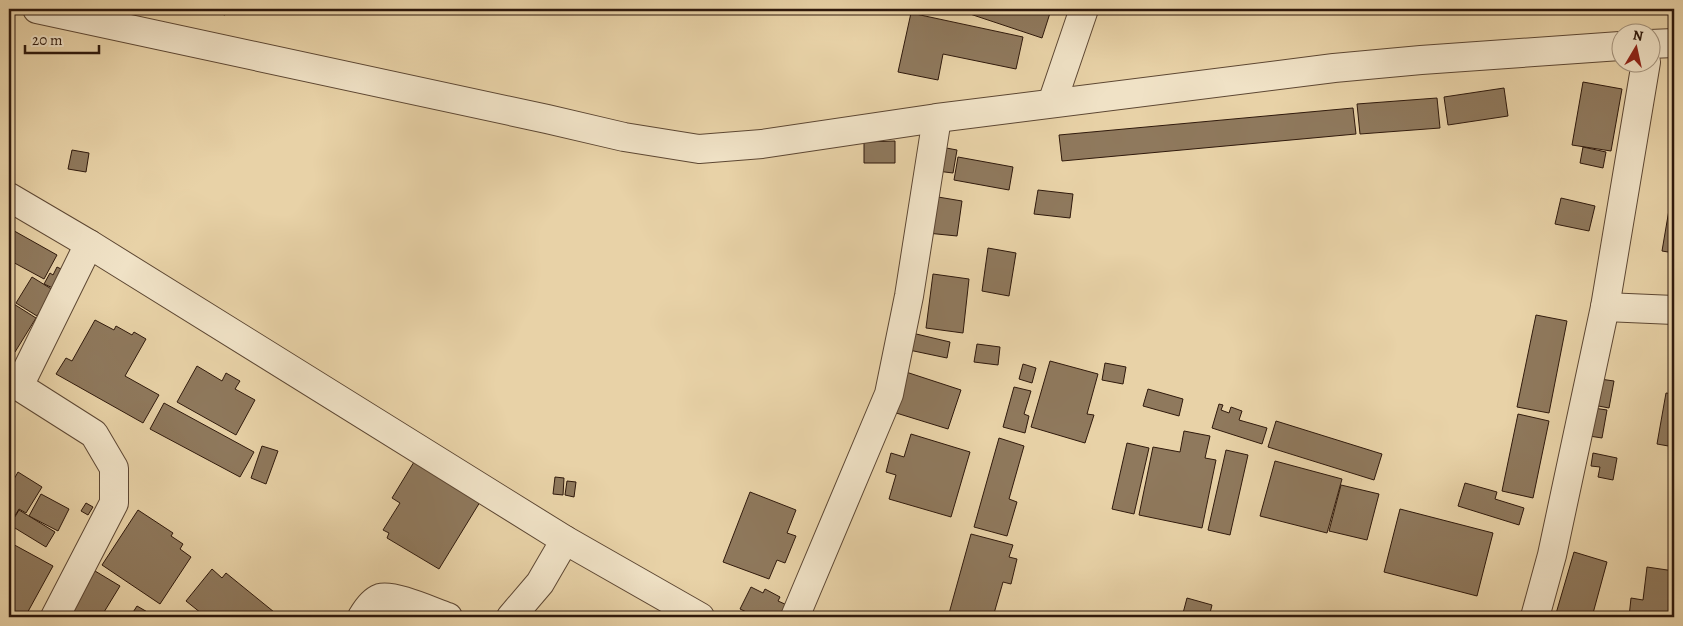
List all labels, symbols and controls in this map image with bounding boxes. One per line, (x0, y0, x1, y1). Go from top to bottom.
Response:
scale bar (25, 22, 99, 54)
north arrow (1610, 22, 1660, 72)
text: N (1631, 25, 1644, 46)
text: 20 m (32, 30, 63, 50)

